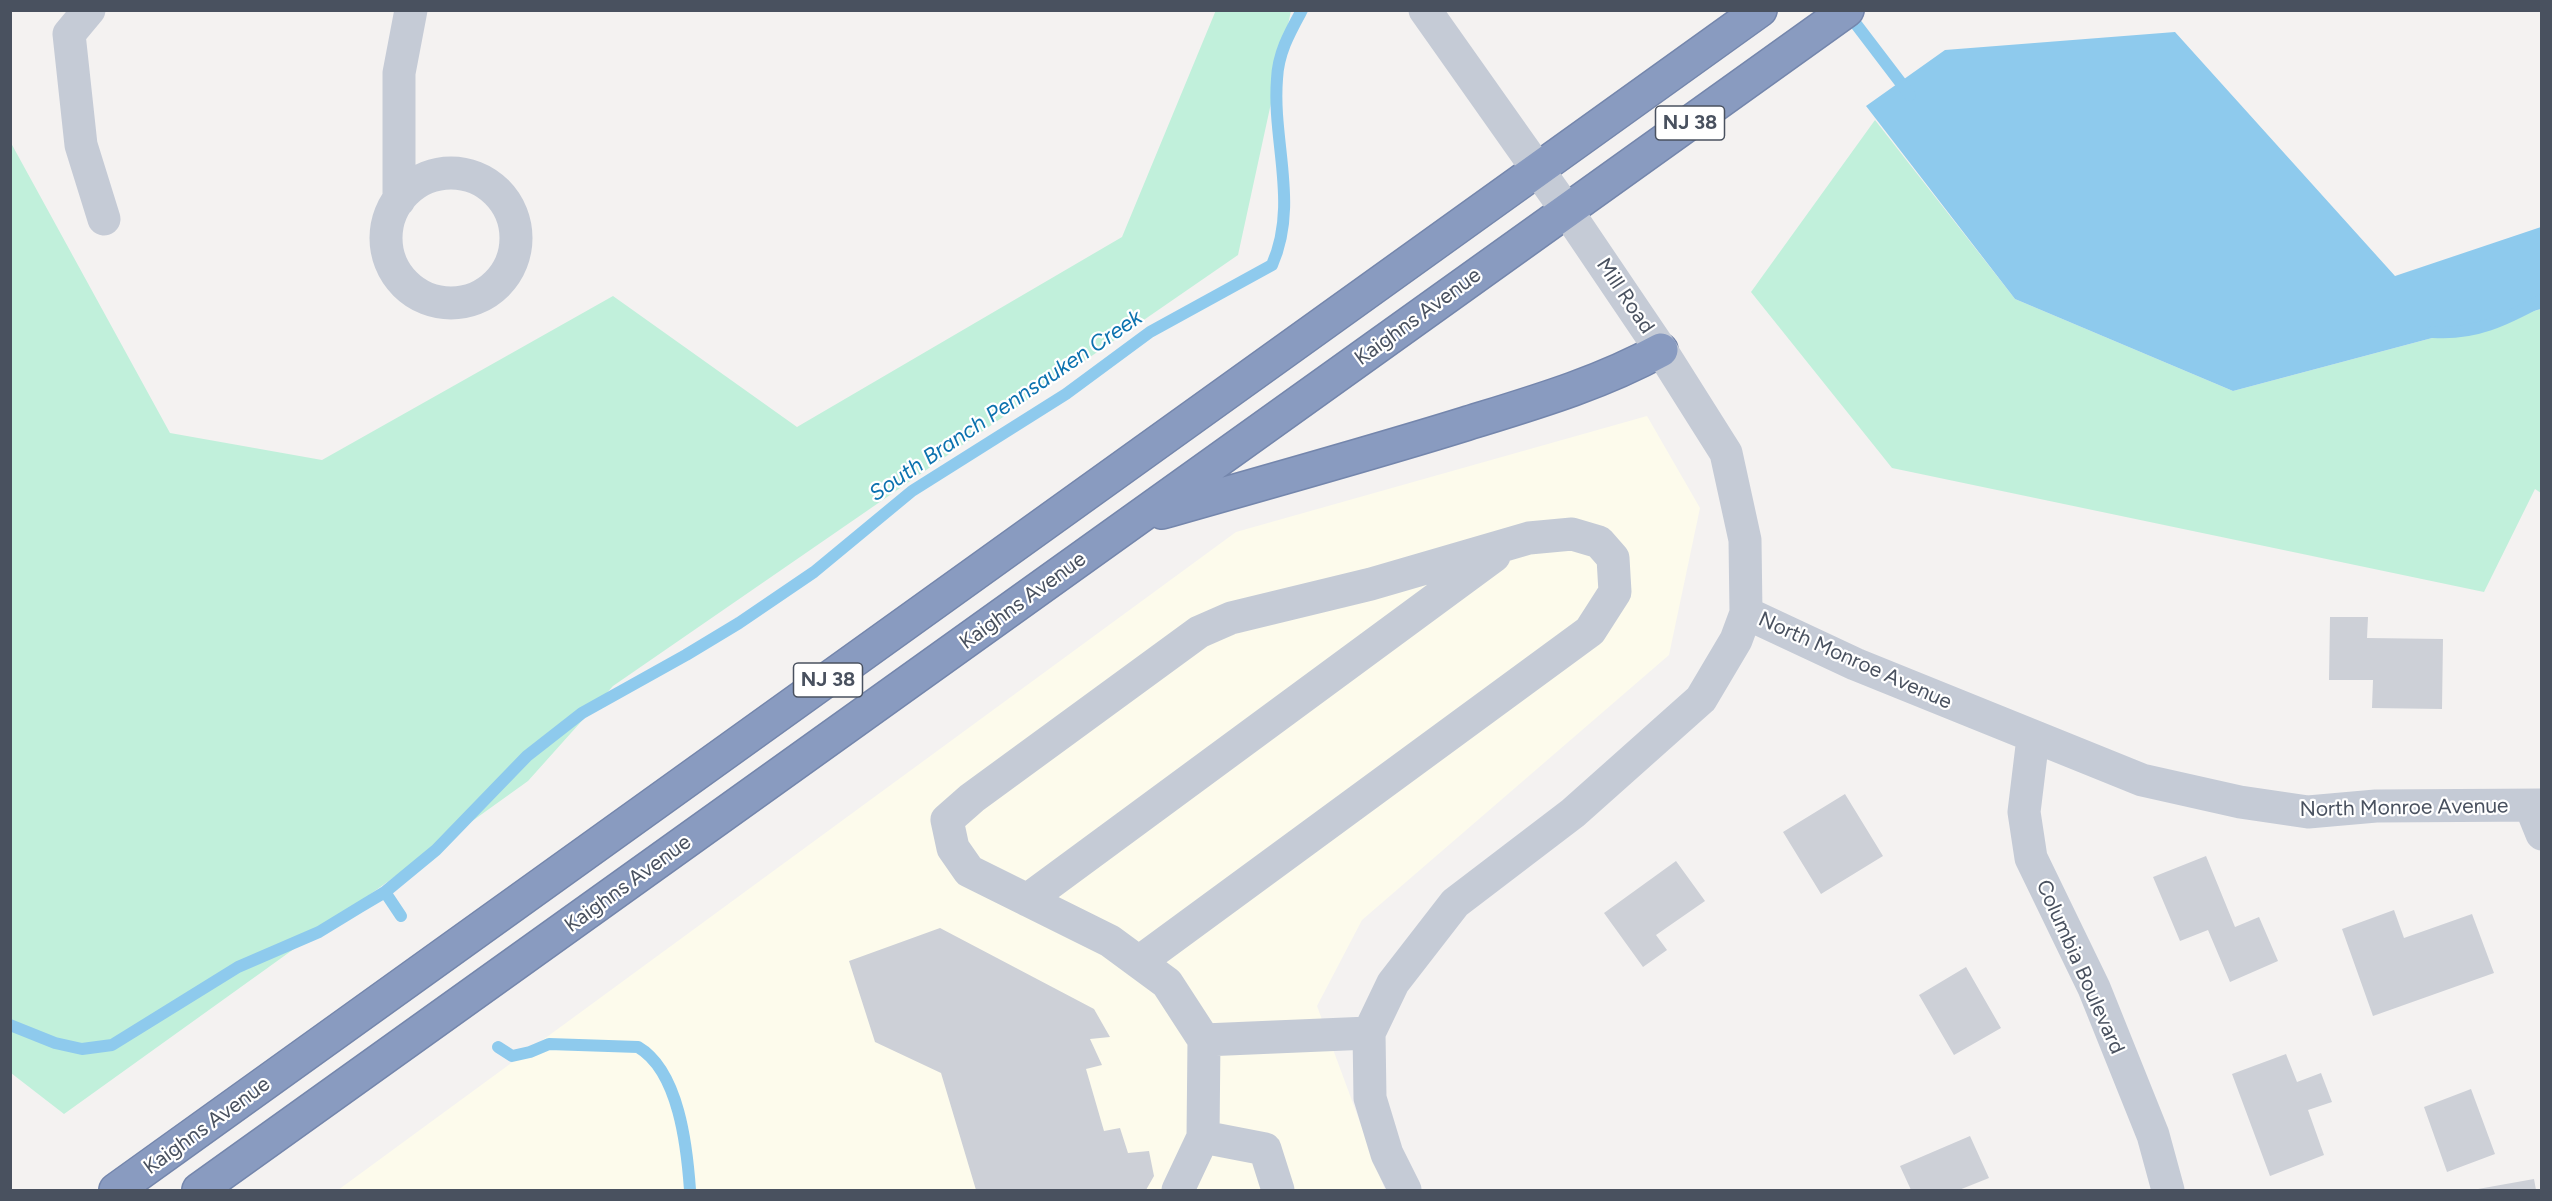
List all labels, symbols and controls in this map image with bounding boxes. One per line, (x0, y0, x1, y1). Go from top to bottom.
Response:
road number: NJ 38 (1656, 106, 1724, 140)
street label: Mill Road (1591, 254, 1659, 338)
street label: Kaighns Avenue (1350, 263, 1486, 371)
water label: South Branch Pennsauken Creek (865, 305, 1147, 507)
street label: Kaighns Avenue (955, 547, 1091, 655)
street label: North Monroe Avenue (1754, 607, 1956, 715)
road number: NJ 38 (794, 663, 862, 697)
street label: North Monroe Avenue (2299, 794, 2509, 822)
street label: Kaighns Avenue (560, 830, 696, 938)
street label: Columbia Boulevard (2030, 876, 2130, 1058)
street label: Kaighns Avenue (139, 1072, 275, 1180)

